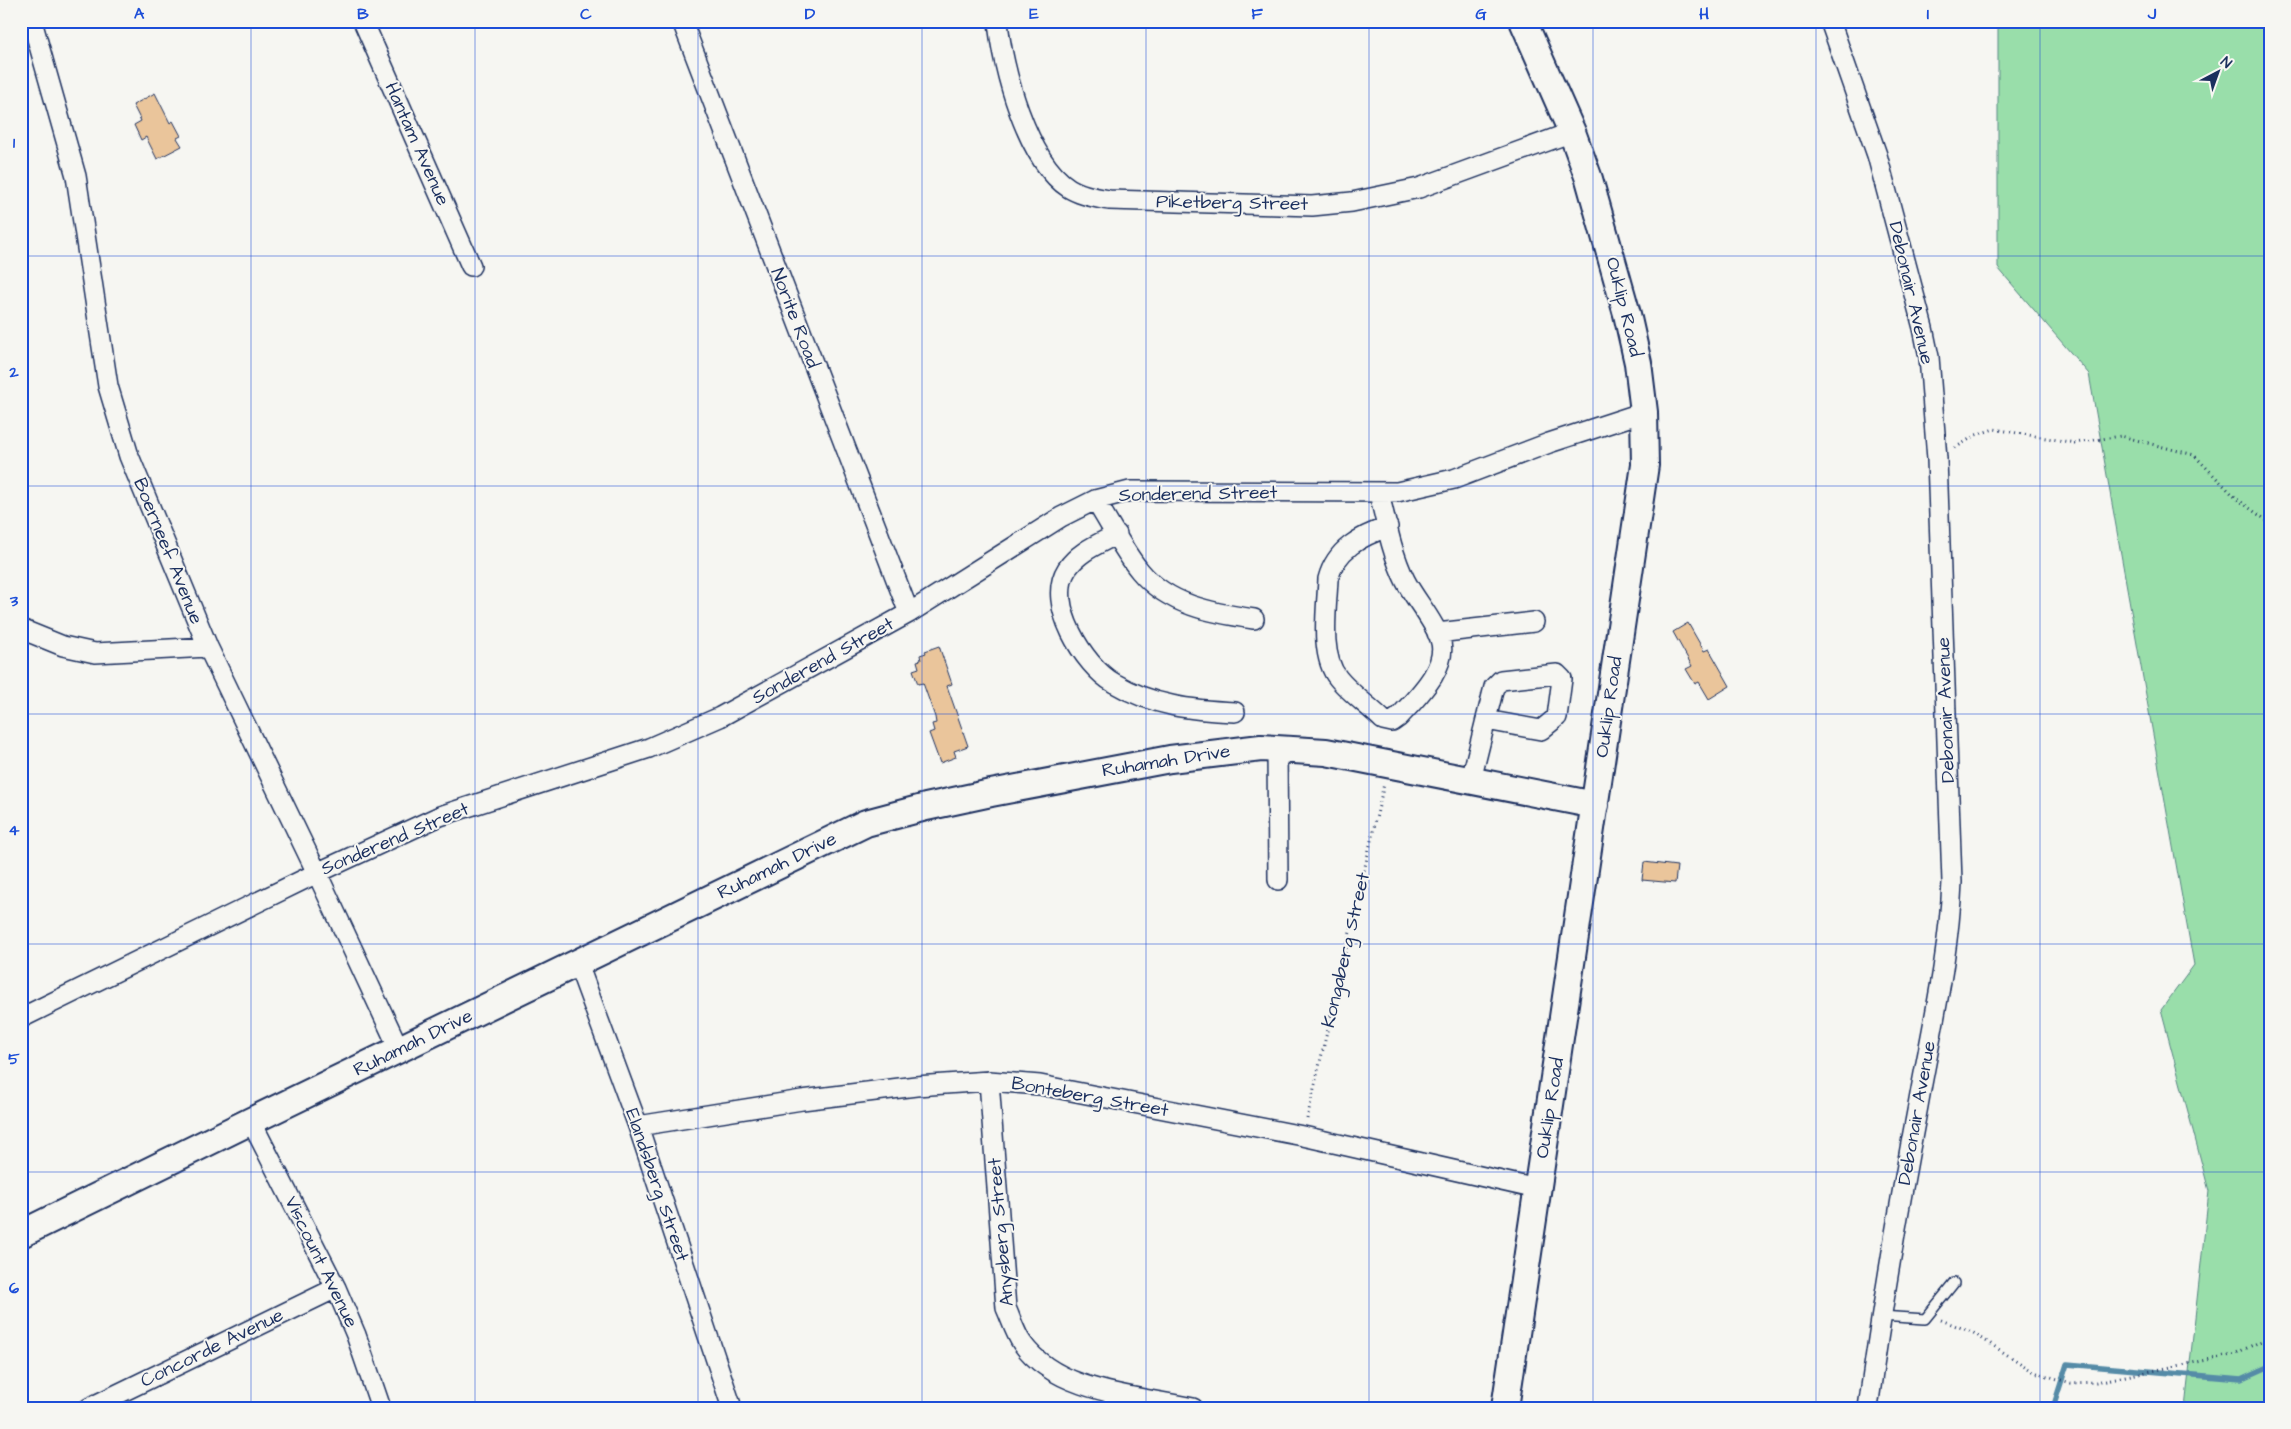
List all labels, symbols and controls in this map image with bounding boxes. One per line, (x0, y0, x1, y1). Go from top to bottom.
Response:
text: A (134, 3, 145, 25)
text: B (357, 3, 369, 25)
text: C (580, 3, 592, 25)
text: D (805, 3, 816, 25)
text: E (1029, 3, 1039, 25)
text: F (1251, 3, 1263, 25)
text: G (1475, 3, 1487, 25)
text: H (1699, 3, 1709, 25)
text: I (1927, 3, 1929, 25)
text: J (2147, 3, 2157, 25)
north arrow (2194, 48, 2244, 98)
text: N (2216, 53, 2236, 74)
street label: Hantam Avenue (378, 78, 456, 210)
text: 1 (13, 132, 16, 154)
street label: Piketberg Street (1156, 188, 1309, 219)
street label: Debonair Avenue (1881, 219, 1941, 367)
street label: Ouklip Road (1599, 254, 1649, 360)
street label: Norite Road (764, 264, 827, 372)
text: 2 (8, 361, 19, 383)
street label: Boerneef Avenue (126, 474, 210, 628)
street label: Sonderend Street (1118, 479, 1278, 509)
text: 3 (9, 590, 19, 612)
street label: Sonderend Street (747, 611, 899, 711)
street label: Debonair Avenue (1930, 637, 1962, 783)
street label: Ouklip Road (1589, 654, 1629, 759)
street label: Ruhamah Drive (1100, 738, 1232, 784)
street label: Sonderend Street (317, 795, 474, 882)
text: 4 (9, 819, 20, 841)
street label: Ruhamah Drive (713, 825, 841, 907)
street label: Kongaberg Street (1315, 869, 1378, 1031)
street label: Ruhamah Drive (349, 1002, 477, 1084)
street label: Debonair Avenue (1891, 1039, 1943, 1187)
text: 5 (8, 1048, 20, 1070)
street label: Ouklip Road (1529, 1055, 1571, 1160)
street label: Bonteberg Street (1009, 1070, 1171, 1125)
street label: Elandsberg Street (617, 1105, 696, 1266)
street label: Anysberg Street (981, 1156, 1022, 1307)
street label: Viscount Avenue (277, 1192, 365, 1332)
text: 6 (9, 1277, 19, 1299)
street label: Concorde Avenue (136, 1302, 288, 1394)

